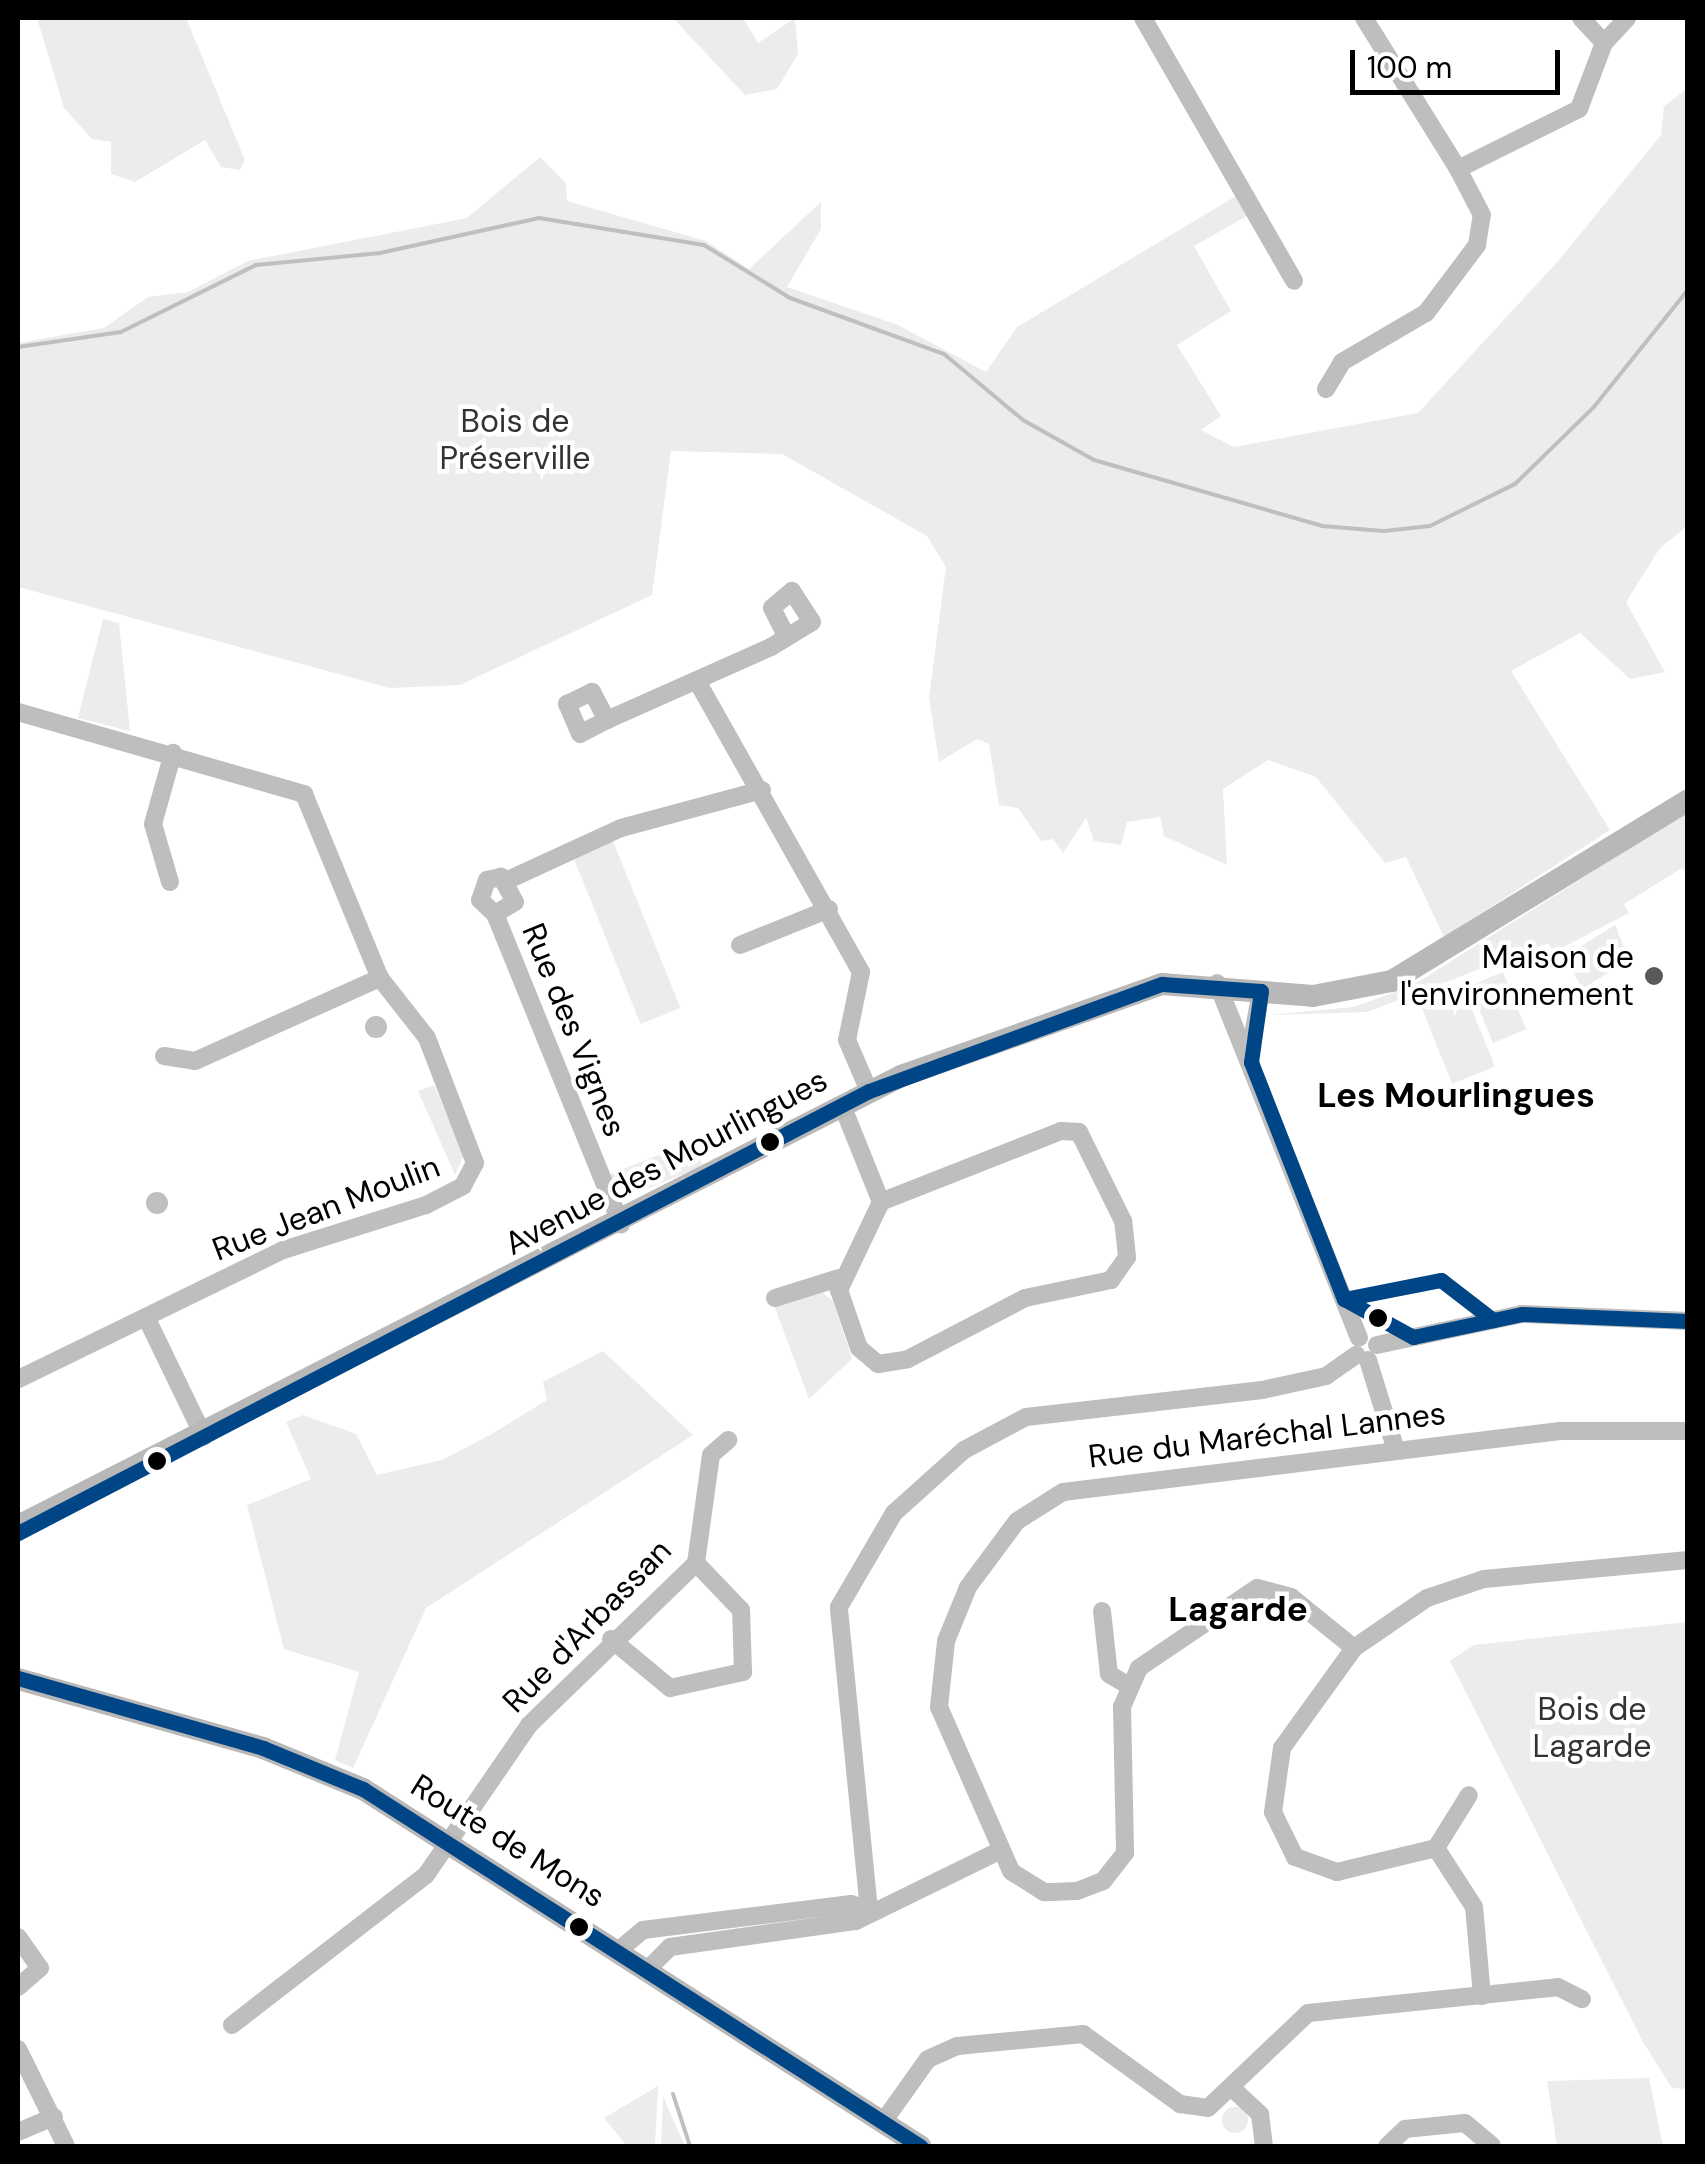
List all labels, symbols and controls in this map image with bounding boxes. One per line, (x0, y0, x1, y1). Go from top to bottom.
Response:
scale bar (1355, 30, 1565, 92)
text: 100 m (1367, 48, 1452, 87)
park label: Bois de Préserville (439, 403, 591, 478)
street label: Rue des Vignes (514, 918, 634, 1142)
place label: Maison de l'environnement (1400, 939, 1634, 1014)
marker: Maison de l'environnement (1643, 965, 1665, 987)
street label: Avenue des Mourlingues (498, 1061, 834, 1263)
district label: Les Mourlingues (1317, 1074, 1595, 1116)
unlabelled marker (760, 1132, 780, 1152)
street label: Rue Jean Moulin (207, 1147, 445, 1269)
unlabelled marker (1368, 1308, 1388, 1328)
street label: Rue du Maréchal Lannes (1086, 1394, 1448, 1476)
unlabelled marker (147, 1451, 167, 1471)
street label: Rue d'Arbassan (495, 1531, 679, 1721)
district label: Lagarde (1168, 1588, 1308, 1630)
park label: Bois de Lagarde (1532, 1691, 1652, 1766)
street label: Route de Mons (404, 1766, 612, 1916)
unlabelled marker (569, 1917, 589, 1937)

